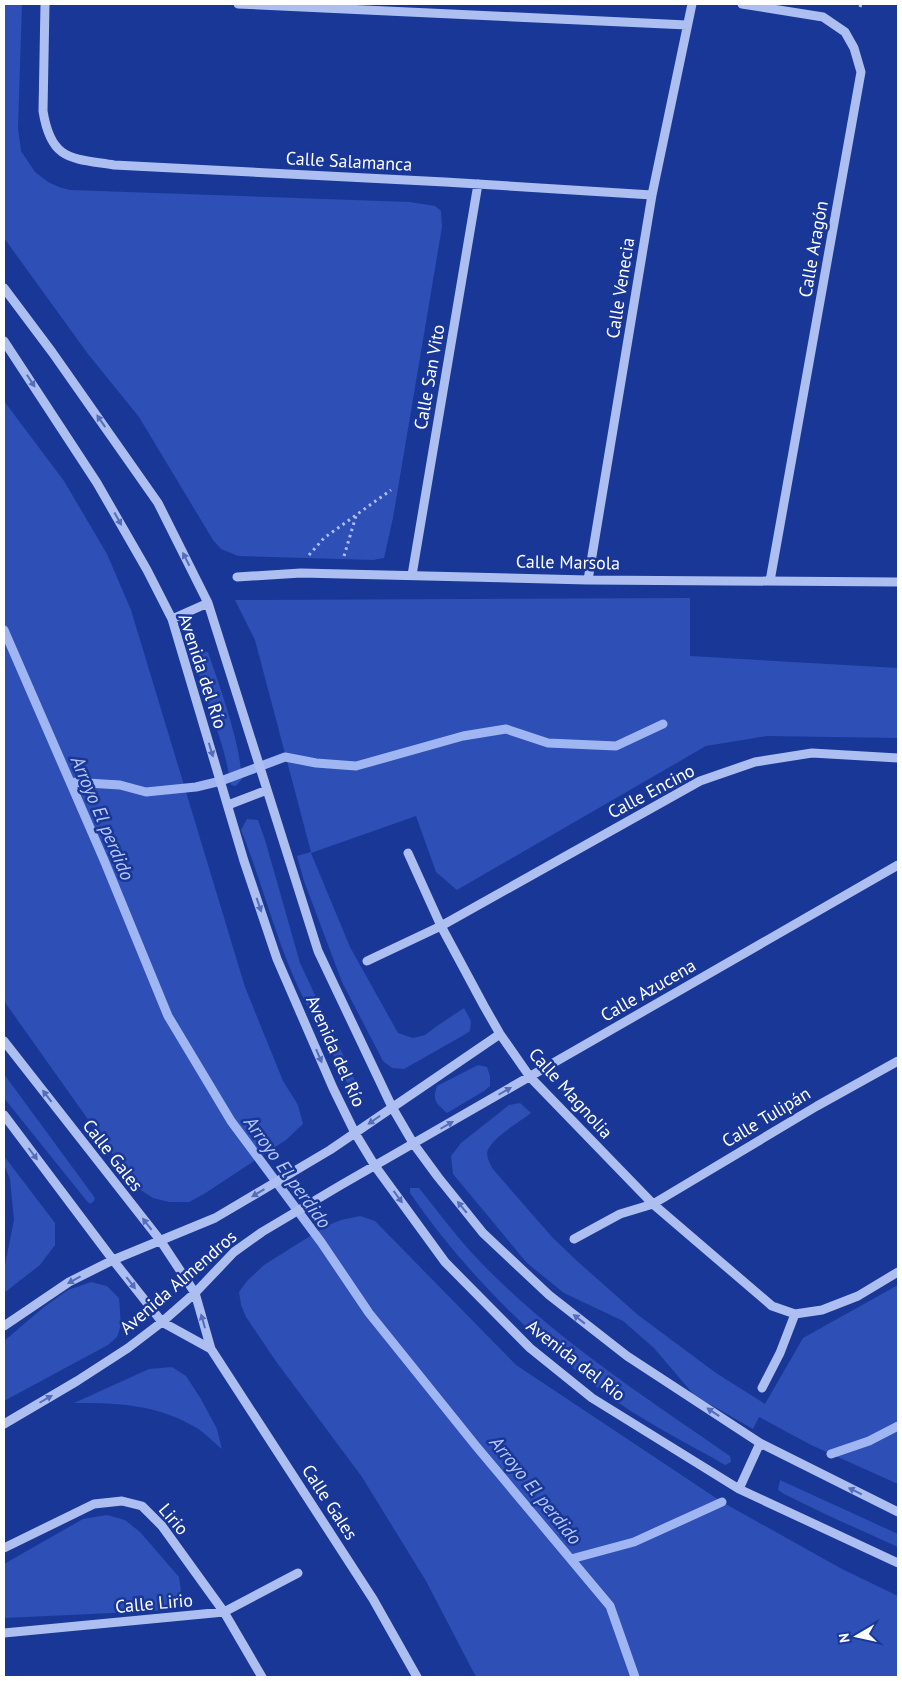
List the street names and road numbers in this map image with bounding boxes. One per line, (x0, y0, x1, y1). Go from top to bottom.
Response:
street label: Calle Salamanca (285, 146, 413, 176)
street label: Calle Aragón (793, 199, 833, 299)
street label: Calle Venecia (601, 236, 639, 340)
street label: Calle San Vito (408, 323, 450, 431)
street label: Calle Marsola (516, 550, 620, 574)
street label: Avenida del Río (174, 611, 232, 731)
street label: Calle Encino (604, 758, 698, 824)
street label: Calle Azucena (596, 953, 700, 1027)
street label: Avenida del Río (301, 992, 371, 1110)
street label: Calle Magnolia (524, 1043, 618, 1143)
street label: Calle Tulipán (718, 1082, 814, 1152)
street label: Calle Gales (78, 1114, 148, 1196)
street label: Avenida Almendros (115, 1225, 241, 1339)
street label: Avenida del Río (522, 1314, 630, 1406)
street label: Calle Gales (297, 1460, 363, 1544)
street label: Lirio (154, 1498, 194, 1540)
street label: Calle Lirio (114, 1588, 194, 1618)

